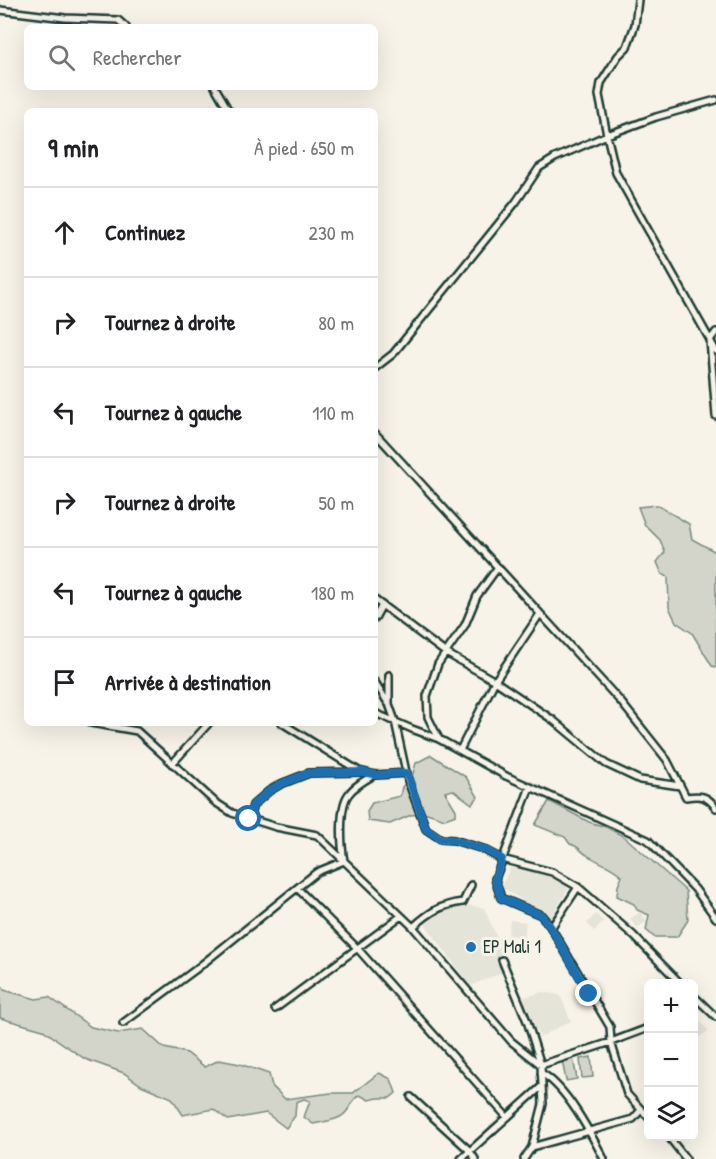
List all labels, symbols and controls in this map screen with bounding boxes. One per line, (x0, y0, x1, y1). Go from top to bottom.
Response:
search box (24, 24, 378, 90)
icon: search (45, 41, 78, 74)
text: Rechercher (93, 42, 182, 72)
text: 9 min (48, 130, 99, 165)
text: À pied · 650 m (254, 134, 354, 161)
icon: ahead (48, 216, 81, 249)
text: Continuez (105, 217, 185, 247)
text: 230 m (309, 219, 354, 246)
icon: right (48, 306, 81, 339)
text: Tournez à droite (105, 307, 235, 337)
text: 80 m (318, 309, 354, 336)
icon: left (48, 396, 81, 429)
text: Tournez à gauche (105, 397, 242, 427)
text: 110 m (312, 399, 354, 426)
icon: right (48, 486, 81, 519)
text: Tournez à droite (105, 487, 235, 517)
text: 50 m (318, 489, 354, 516)
icon: left (48, 576, 81, 609)
text: Tournez à gauche (105, 577, 242, 607)
text: 180 m (311, 579, 354, 606)
icon: arrive (48, 666, 81, 699)
text: Arrivée à destination (105, 667, 271, 697)
route start (235, 805, 261, 831)
place label: EP Mali 1 (483, 934, 541, 959)
marker: EP Mali 1 (464, 940, 478, 954)
map controls (644, 979, 698, 1141)
button: + (644, 979, 698, 1033)
route end (575, 980, 601, 1006)
button: − (644, 1033, 698, 1087)
button: layers (644, 1087, 698, 1141)

